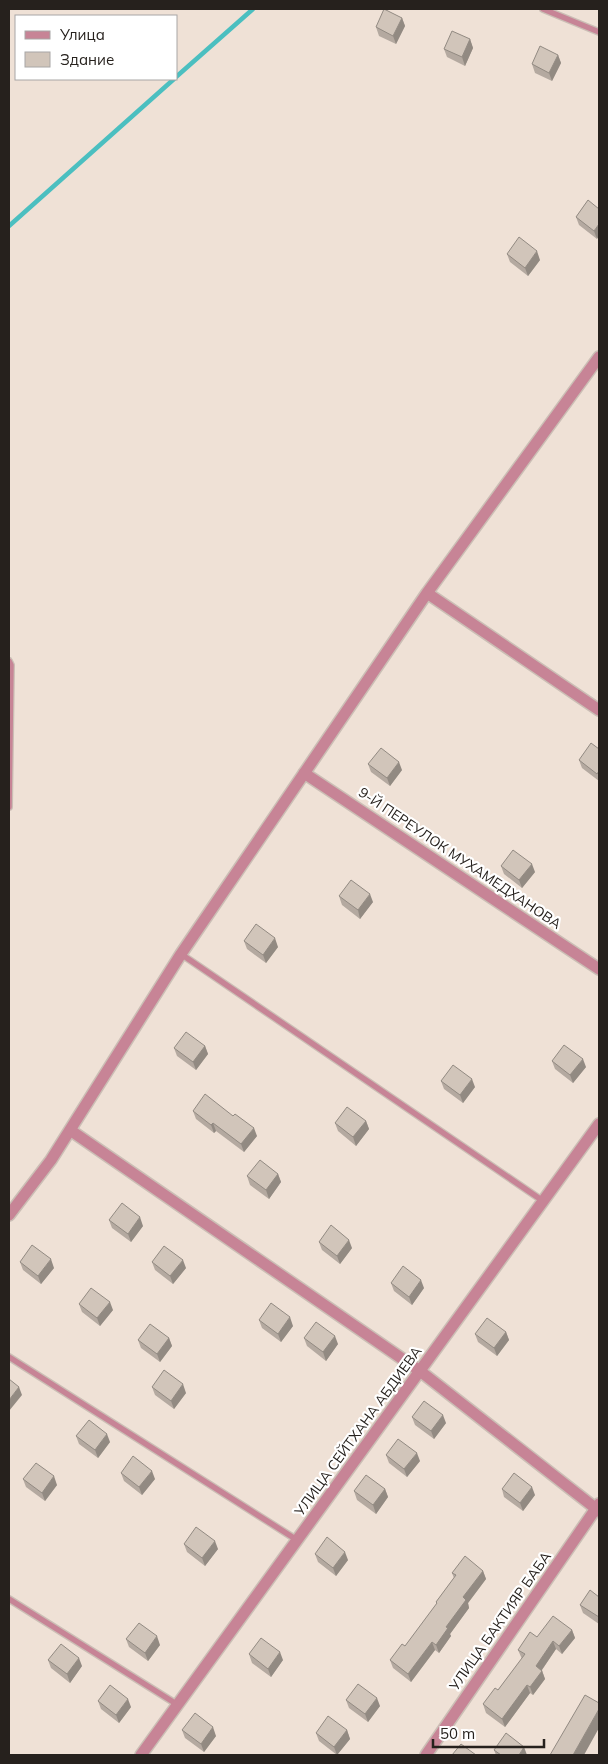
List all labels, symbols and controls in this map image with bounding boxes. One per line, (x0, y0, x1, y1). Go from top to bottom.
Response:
legend (15, 15, 178, 80)
text: Улица (59, 25, 105, 44)
text: Здание (60, 50, 114, 69)
street label: 9-Й ПЕРЕУЛОК МУХАМЕДХАНОВА (355, 783, 565, 933)
street label: УЛИЦА СЕЙТХАНА АБДИЕВА (290, 1342, 426, 1520)
street label: УЛИЦА БАКТИЯР БАБА (445, 1548, 555, 1695)
scale bar (433, 1716, 544, 1748)
text: 50 m (440, 1724, 475, 1743)

